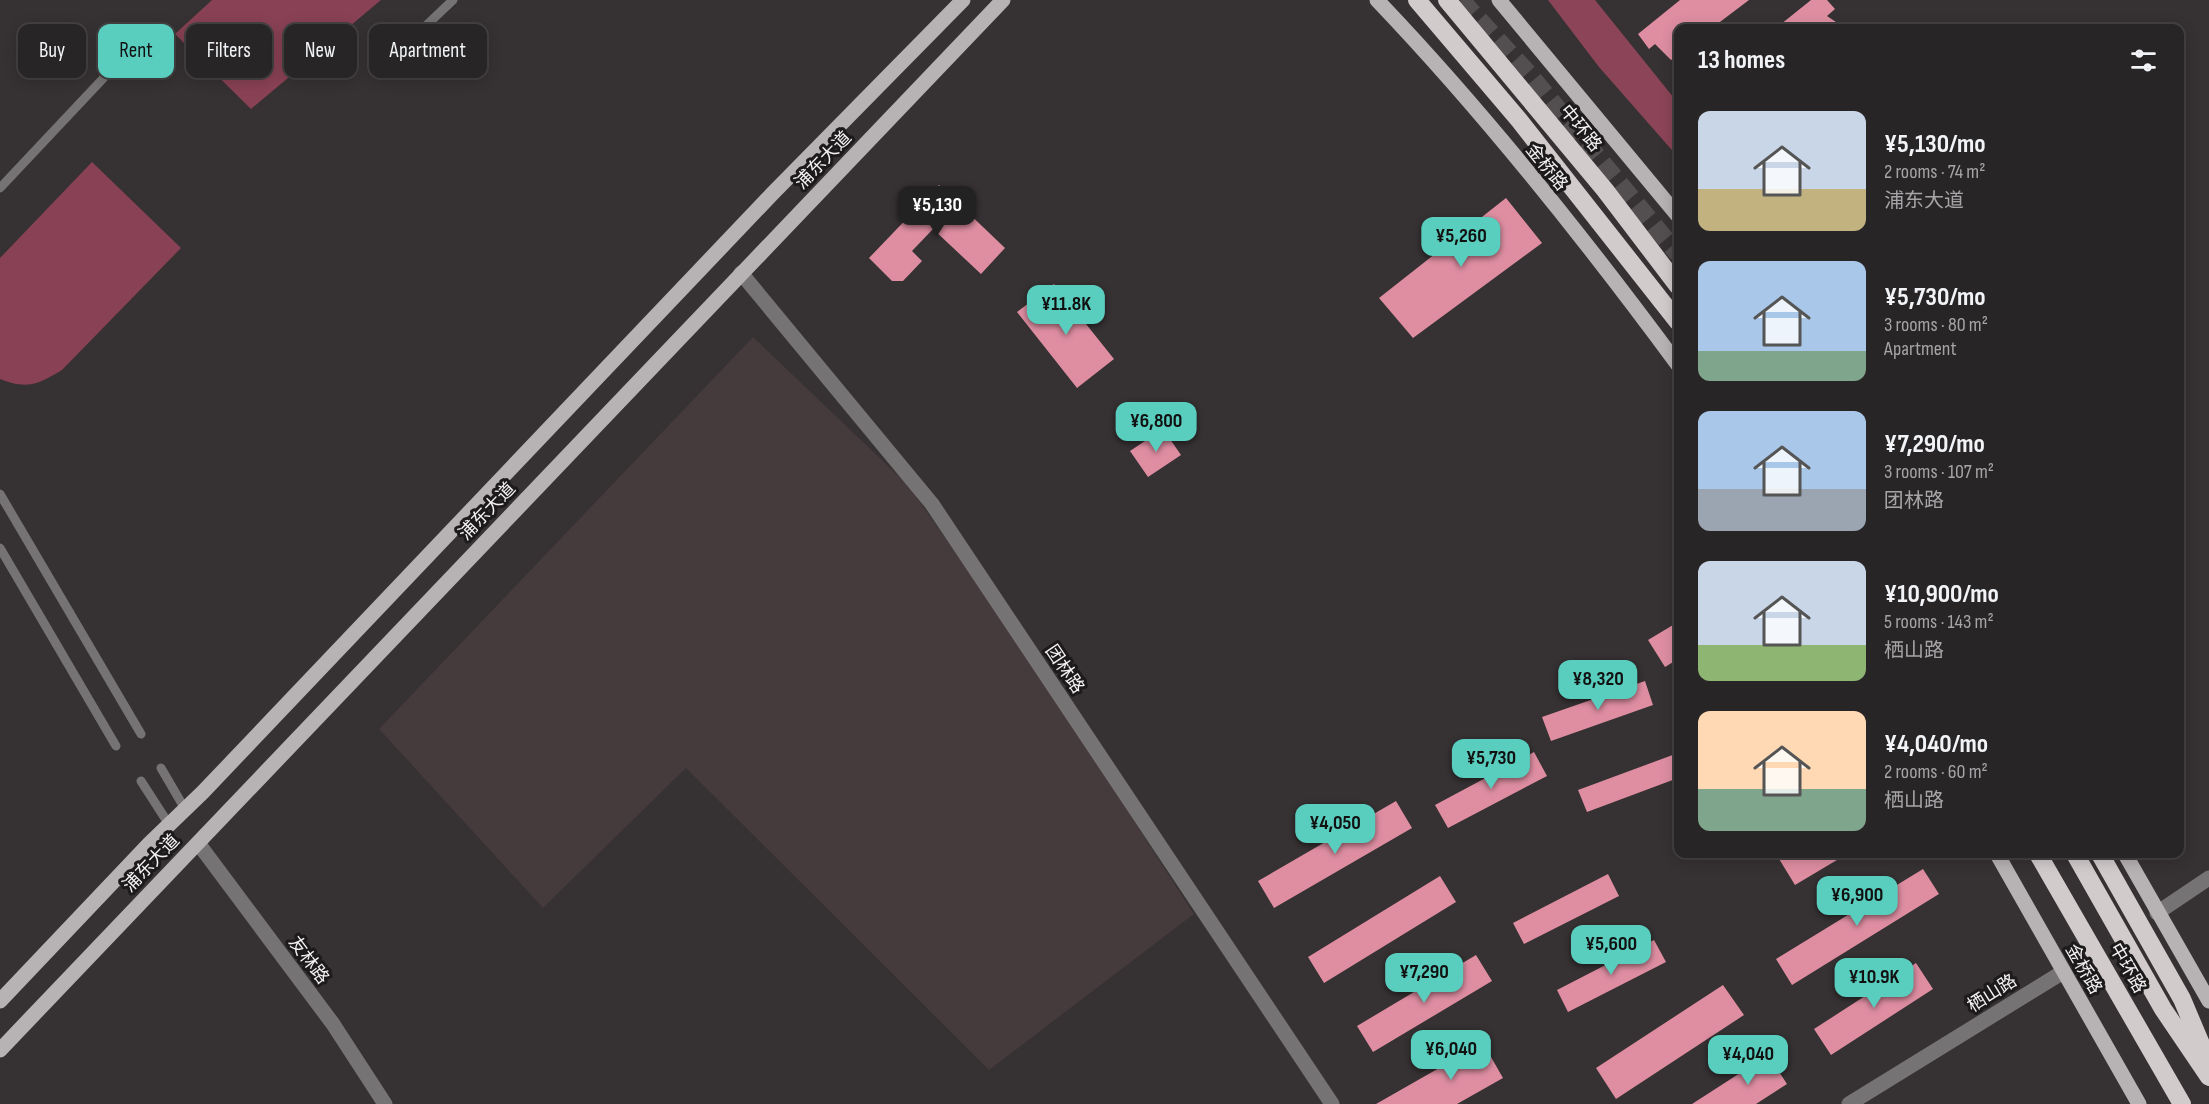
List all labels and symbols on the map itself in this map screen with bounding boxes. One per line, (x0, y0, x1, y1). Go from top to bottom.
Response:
street label: 中环路 (1555, 101, 1606, 156)
street label: 浦东大道 (791, 127, 856, 194)
street label: 金桥路 (1521, 140, 1572, 195)
pin: ¥5,130 (888, 186, 986, 237)
pin: ¥5,260 (1412, 217, 1510, 268)
pin: ¥11.8K (1017, 285, 1115, 336)
pin: ¥6,800 (1107, 402, 1205, 453)
street label: 浦东大道 (455, 478, 520, 545)
street label: 团林路 (1041, 641, 1088, 698)
pin: ¥8,320 (1549, 660, 1647, 711)
pin: ¥5,730 (1442, 739, 1540, 790)
pin: ¥4,050 (1286, 804, 1384, 855)
street label: 浦东大道 (119, 830, 184, 897)
pin: ¥6,900 (1808, 876, 1906, 927)
pin: ¥5,600 (1562, 925, 1660, 976)
street label: 友林路 (284, 932, 333, 988)
street label: 中环路 (2105, 940, 2150, 997)
street label: 金桥路 (2061, 941, 2106, 998)
pin: ¥7,290 (1375, 953, 1473, 1004)
pin: ¥10.9K (1825, 958, 1923, 1009)
street label: 栖山路 (1964, 970, 2021, 1017)
pin: ¥6,040 (1402, 1030, 1500, 1081)
pin: ¥4,040 (1699, 1035, 1797, 1086)

